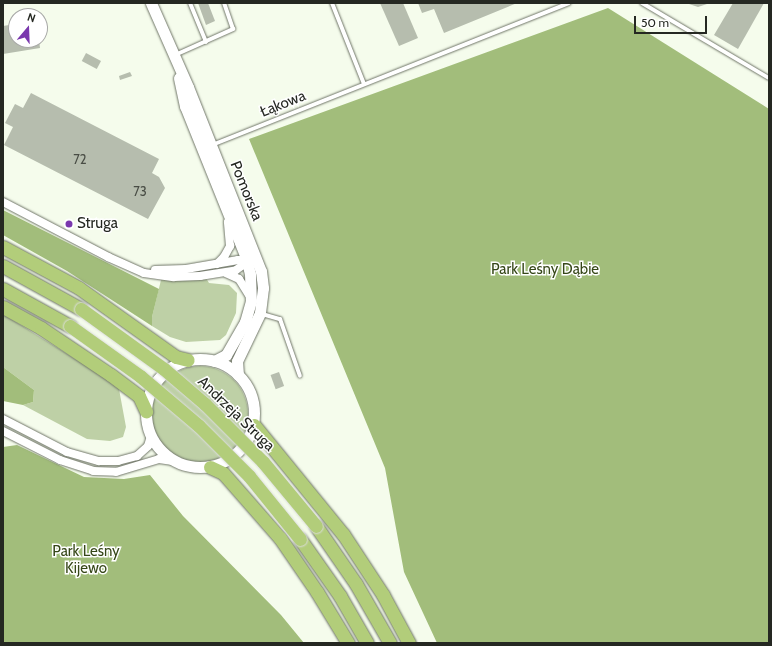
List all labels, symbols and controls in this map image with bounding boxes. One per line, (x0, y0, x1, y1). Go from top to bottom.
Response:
north arrow (8, 8, 48, 48)
scale bar (636, 8, 709, 34)
text: N (26, 10, 38, 25)
text: 50 m (641, 15, 669, 30)
street label: Łąkowa (258, 87, 308, 121)
house number: 72 (73, 151, 87, 167)
street label: Pomorska (226, 158, 266, 224)
house number: 73 (133, 183, 147, 199)
place label: Struga (77, 215, 118, 233)
marker: Struga (64, 219, 74, 229)
park label: Park Leśny Dąbie (491, 261, 599, 279)
street label: Andrzeja Struga (194, 373, 278, 455)
park label: Park Leśny Kijewo (52, 542, 120, 577)

